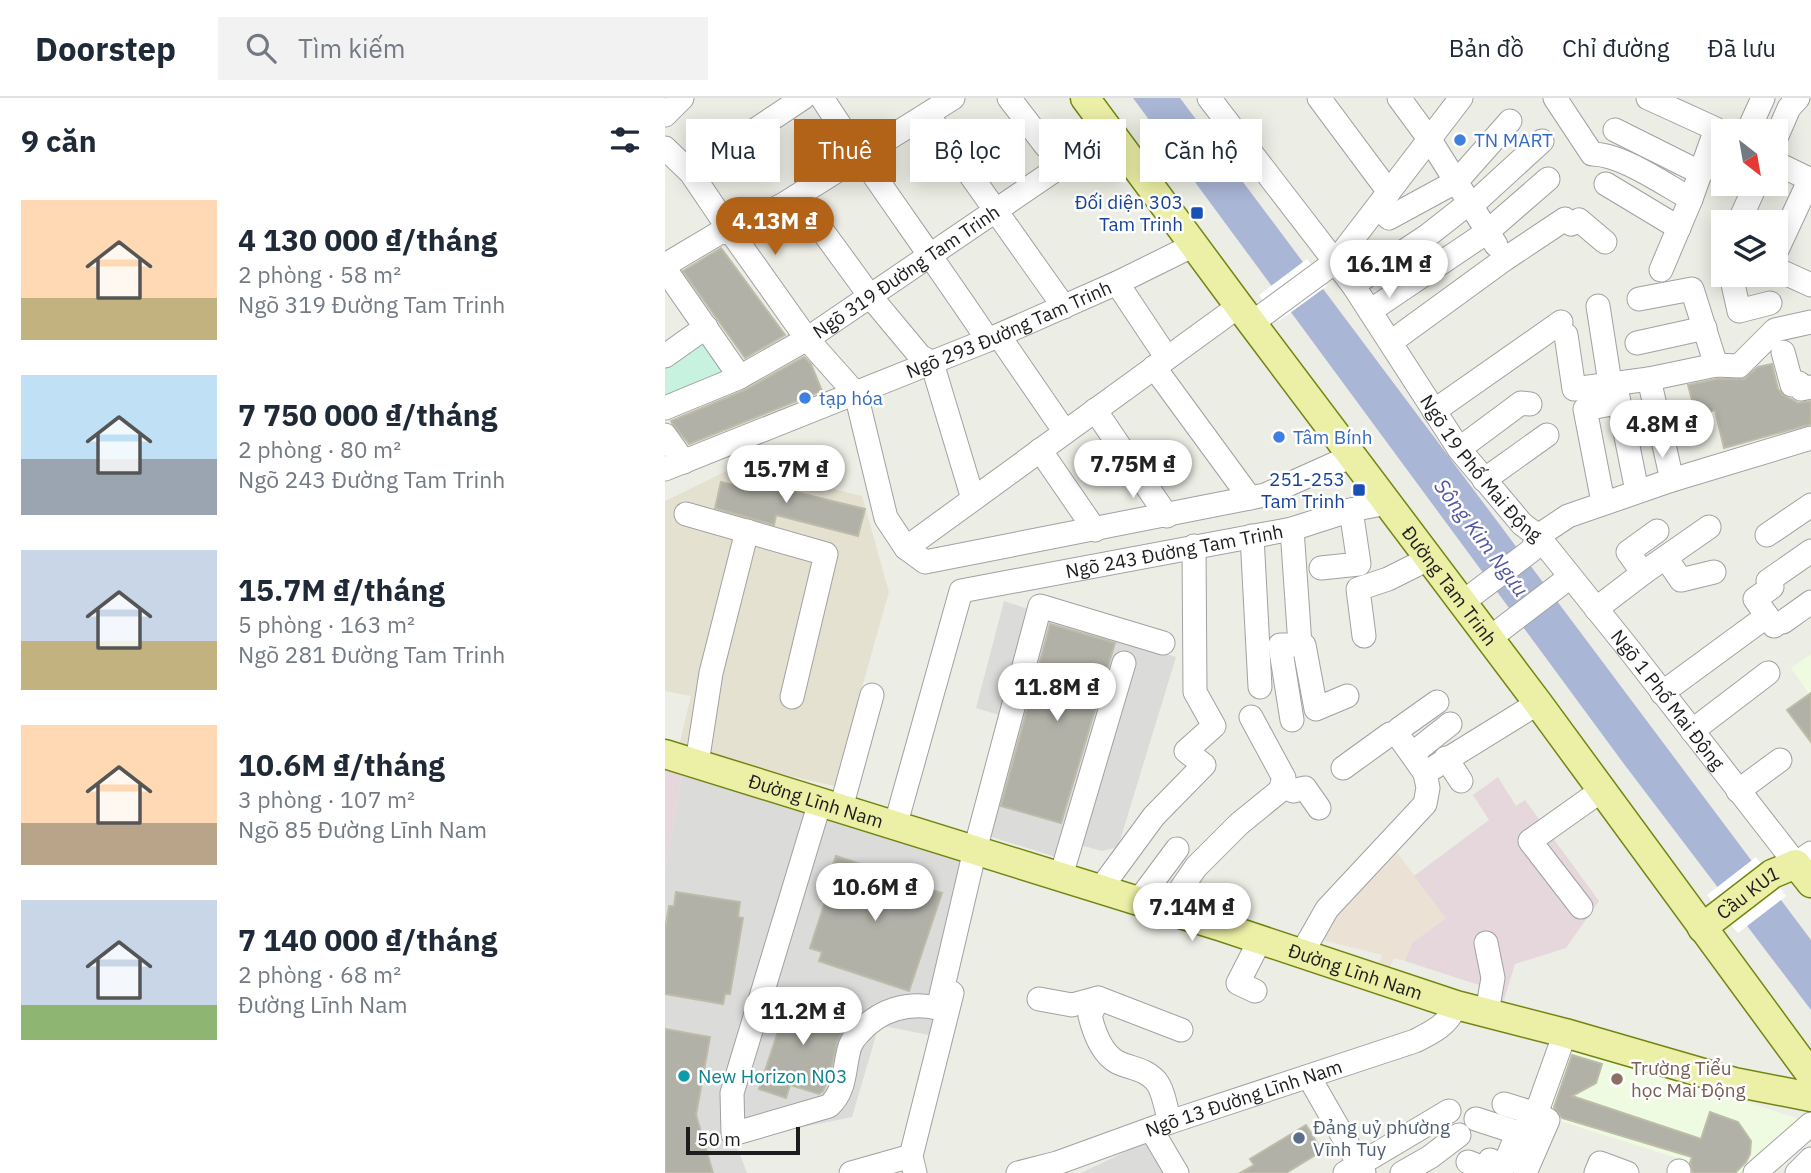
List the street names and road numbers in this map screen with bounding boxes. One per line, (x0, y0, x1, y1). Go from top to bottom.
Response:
street label: Ngõ 319 Đường Tam Trinh (808, 199, 1004, 344)
street label: Ngõ 293 Đường Tam Trinh (903, 275, 1115, 384)
street label: Ngõ 19 Phố Mai Động (1415, 390, 1547, 547)
street label: Ngõ 243 Đường Tam Trinh (1064, 519, 1285, 583)
street label: Đường Tam Trinh (1397, 521, 1502, 650)
street label: Ngõ 1 Phố Mai Động (1606, 625, 1730, 774)
street label: Đường Lĩnh Nam (745, 769, 886, 833)
street label: Cầu KU1 (1711, 860, 1783, 925)
street label: Đường Lĩnh Nam (1285, 938, 1426, 1005)
street label: Ngõ 13 Đường Lĩnh Nam (1142, 1054, 1345, 1142)

